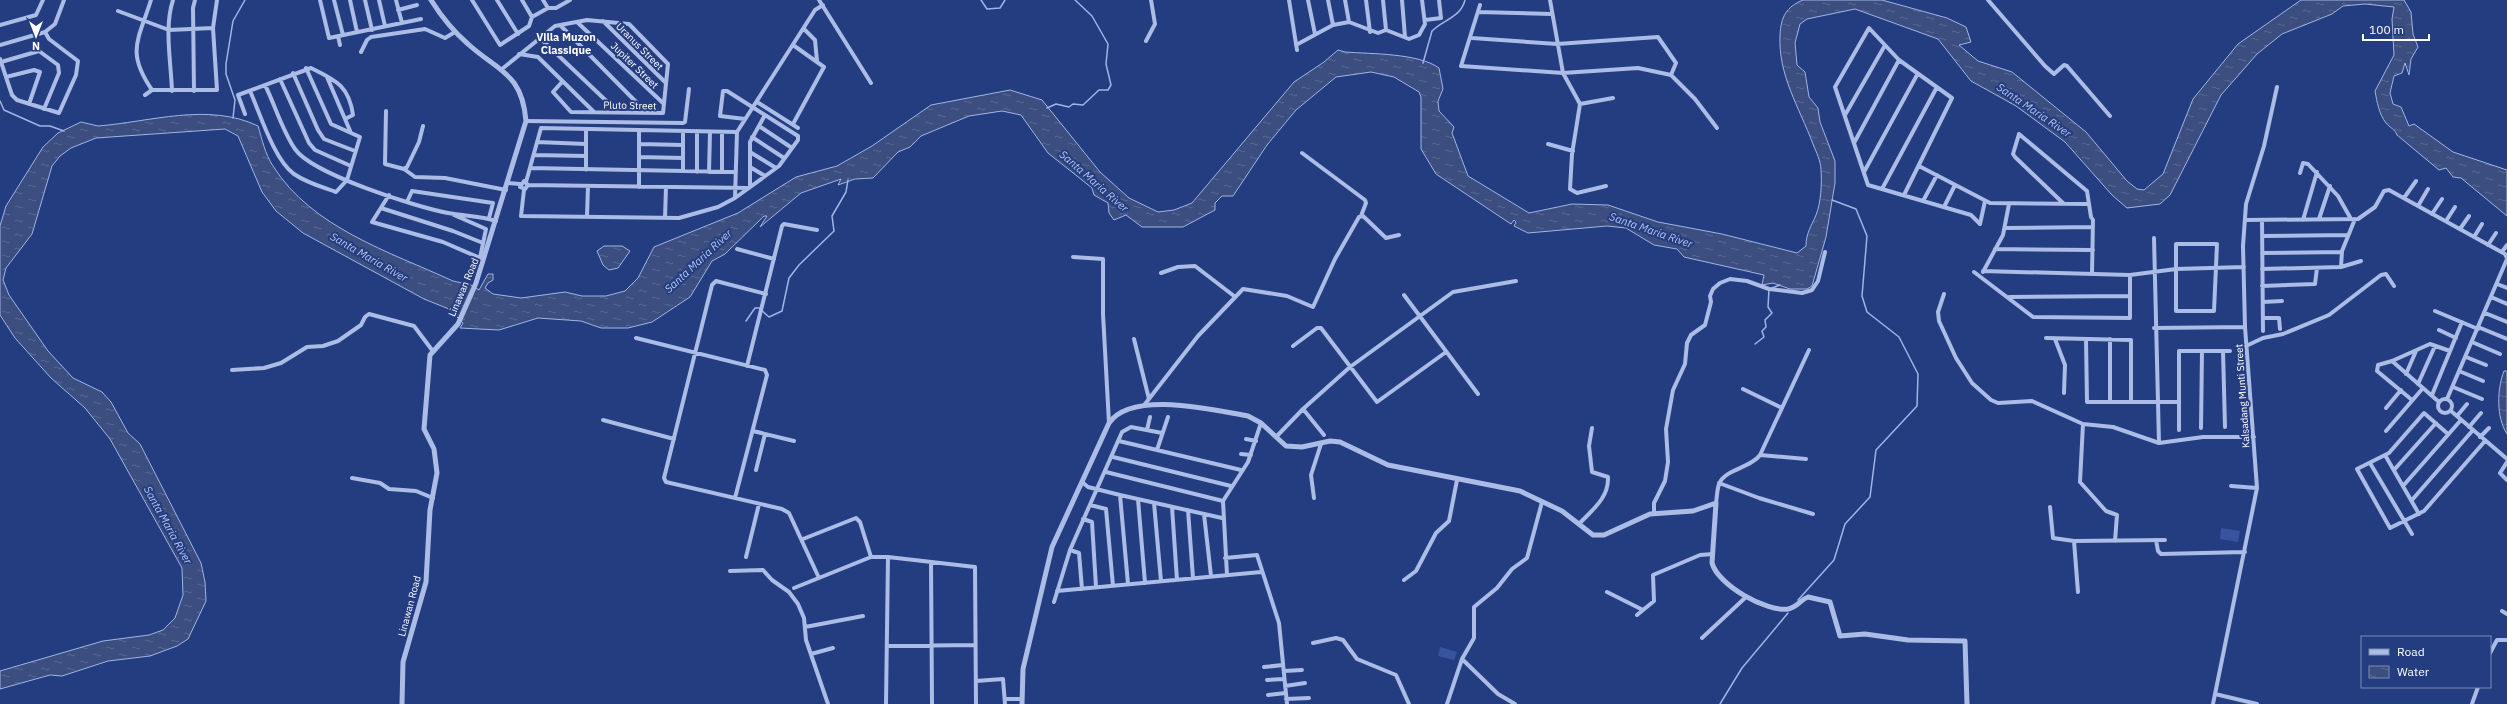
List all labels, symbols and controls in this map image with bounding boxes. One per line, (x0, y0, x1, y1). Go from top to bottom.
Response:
north arrow (16, 16, 56, 56)
scale bar (2363, 16, 2429, 42)
street label: Uranus Street (613, 20, 666, 73)
text: 100 m (2369, 22, 2404, 37)
district label: Villa Muzon Classique (536, 30, 596, 57)
text: N (32, 39, 40, 53)
street label: Jupiter Street (608, 39, 662, 92)
water label: Santa Maria River (1994, 80, 2075, 141)
street label: Pluto Street (603, 99, 657, 112)
water label: Santa Maria River (1057, 147, 1132, 215)
water label: Santa Maria River (1608, 209, 1695, 251)
water label: Santa Maria River (661, 226, 735, 296)
water label: Santa Maria River (328, 229, 411, 285)
street label: Linawan Road (445, 256, 482, 318)
street label: Kalsadang Munti Street (2232, 343, 2253, 448)
water label: Santa Maria River (141, 484, 196, 567)
street label: Linawan Road (395, 574, 424, 638)
legend (2361, 636, 2491, 688)
text: Road (2397, 644, 2425, 659)
text: Water (2397, 664, 2430, 679)

